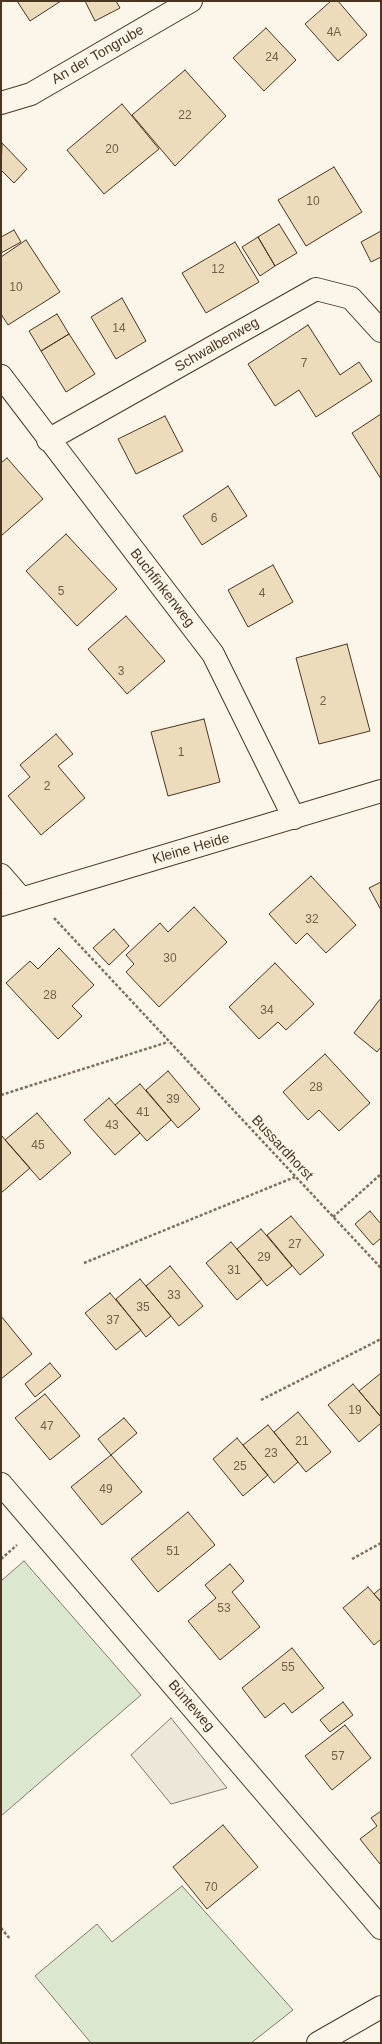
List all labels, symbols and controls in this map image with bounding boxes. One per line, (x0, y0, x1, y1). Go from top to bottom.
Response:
street label: An der Tongrube (49, 22, 147, 88)
house number: 4A (327, 26, 341, 40)
house number: 24 (265, 51, 279, 65)
house number: 22 (178, 109, 192, 123)
house number: 20 (105, 143, 119, 157)
house number: 10 (306, 195, 320, 209)
house number: 12 (211, 263, 225, 277)
house number: 10 (9, 281, 23, 295)
street label: Schwalbenweg (172, 314, 262, 376)
house number: 14 (112, 322, 126, 336)
house number: 7 (301, 357, 307, 371)
house number: 6 (211, 512, 217, 526)
street label: Buchfinkenweg (126, 545, 198, 631)
house number: 5 (58, 585, 64, 599)
house number: 4 (259, 587, 265, 601)
house number: 3 (118, 665, 124, 679)
house number: 2 (320, 695, 326, 709)
house number: 1 (178, 746, 184, 760)
house number: 2 (44, 780, 50, 794)
street label: Kleine Heide (151, 830, 231, 868)
house number: 32 (305, 913, 319, 927)
house number: 30 (163, 952, 177, 966)
house number: 28 (43, 989, 57, 1003)
house number: 34 (260, 1004, 274, 1018)
house number: 28 (309, 1081, 323, 1095)
house number: 39 (166, 1093, 180, 1107)
house number: 41 (136, 1106, 150, 1120)
street label: Bussardhorst (248, 1112, 316, 1184)
house number: 43 (105, 1119, 119, 1133)
house number: 45 (31, 1139, 45, 1153)
house number: 27 (288, 1238, 302, 1252)
house number: 29 (257, 1251, 271, 1265)
house number: 31 (227, 1264, 241, 1278)
house number: 33 (167, 1289, 181, 1303)
house number: 35 (136, 1301, 150, 1315)
house number: 37 (106, 1314, 120, 1328)
house number: 19 (348, 1404, 362, 1418)
house number: 47 (40, 1420, 54, 1434)
house number: 21 (295, 1435, 309, 1449)
house number: 23 (264, 1447, 278, 1461)
house number: 25 (233, 1460, 247, 1474)
house number: 49 (99, 1483, 113, 1497)
house number: 51 (166, 1545, 180, 1559)
house number: 53 (217, 1602, 231, 1616)
house number: 55 (281, 1661, 295, 1675)
street label: Bünteweg (164, 1677, 218, 1735)
house number: 57 (331, 1750, 345, 1764)
house number: 70 (204, 1881, 218, 1895)

